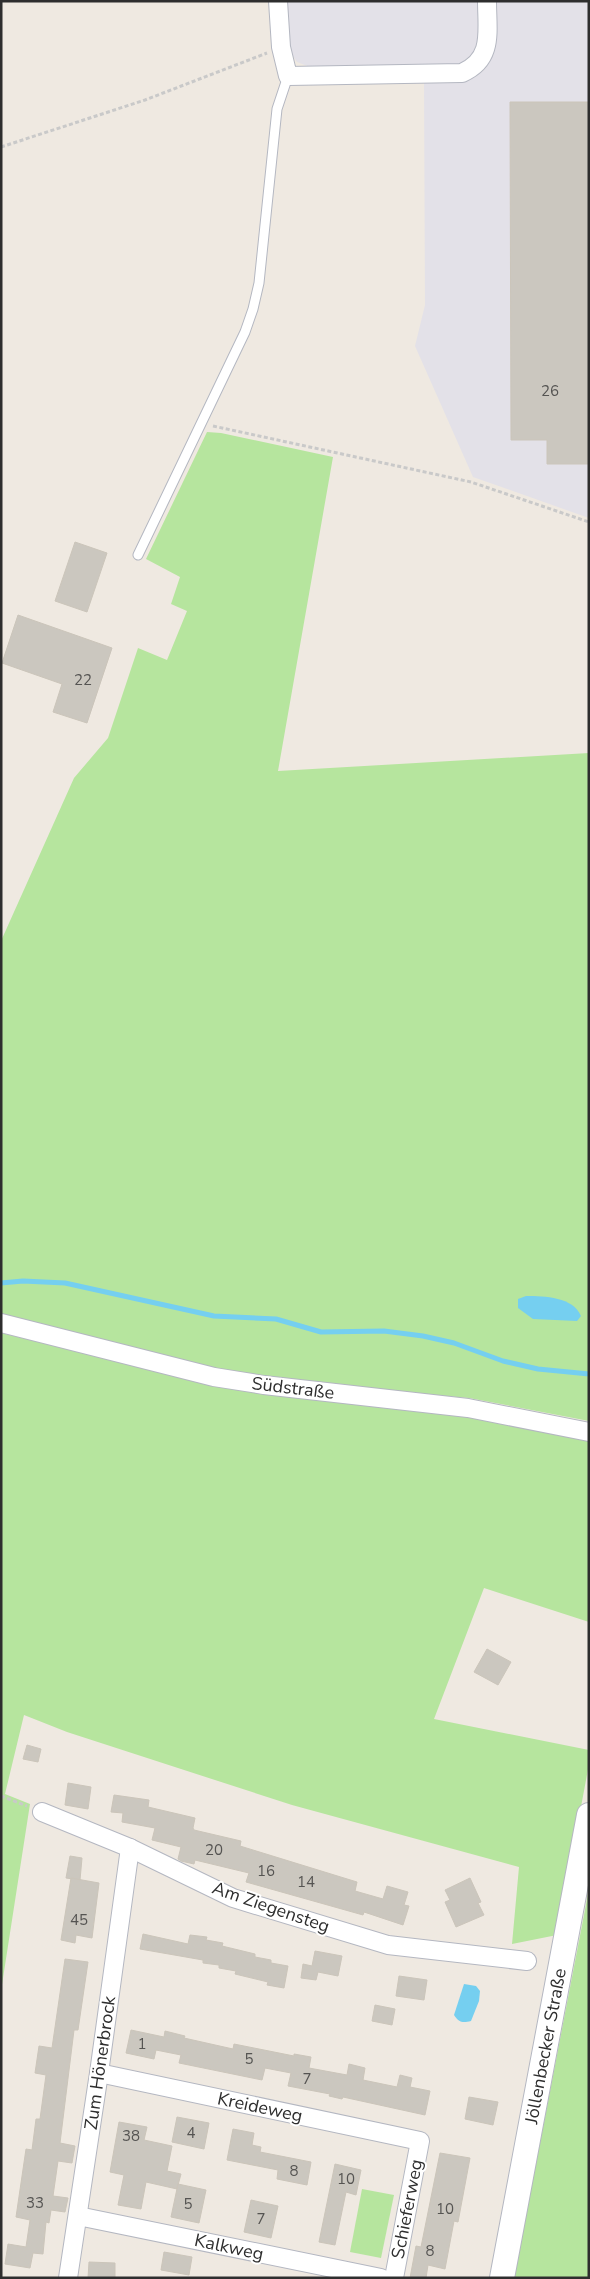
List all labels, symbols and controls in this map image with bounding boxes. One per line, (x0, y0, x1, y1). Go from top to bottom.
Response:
house number: 26 (541, 381, 559, 401)
house number: 22 (74, 670, 92, 690)
street label: Südstraße (250, 1371, 336, 1405)
house number: 20 (205, 1840, 223, 1860)
house number: 16 (257, 1861, 275, 1881)
house number: 14 (297, 1872, 315, 1892)
street label: Am Ziegensteg (209, 1876, 333, 1938)
house number: 45 (70, 1910, 88, 1930)
street label: Jöllenbecker Straße (519, 1966, 572, 2127)
street label: Zum Hönerbrock (79, 1994, 121, 2131)
house number: 1 (137, 2034, 147, 2054)
house number: 5 (244, 2049, 254, 2069)
house number: 7 (302, 2069, 312, 2089)
street label: Kreideweg (215, 2086, 305, 2128)
house number: 4 (186, 2123, 196, 2143)
house number: 38 (122, 2126, 140, 2146)
street label: Schieferweg (386, 2157, 428, 2261)
house number: 8 (289, 2161, 299, 2181)
house number: 10 (337, 2169, 355, 2189)
house number: 33 (26, 2193, 44, 2213)
house number: 5 (183, 2194, 193, 2214)
house number: 10 (436, 2199, 454, 2219)
house number: 7 (256, 2209, 266, 2229)
street label: Kalkweg (192, 2228, 266, 2266)
house number: 8 (425, 2241, 435, 2261)

